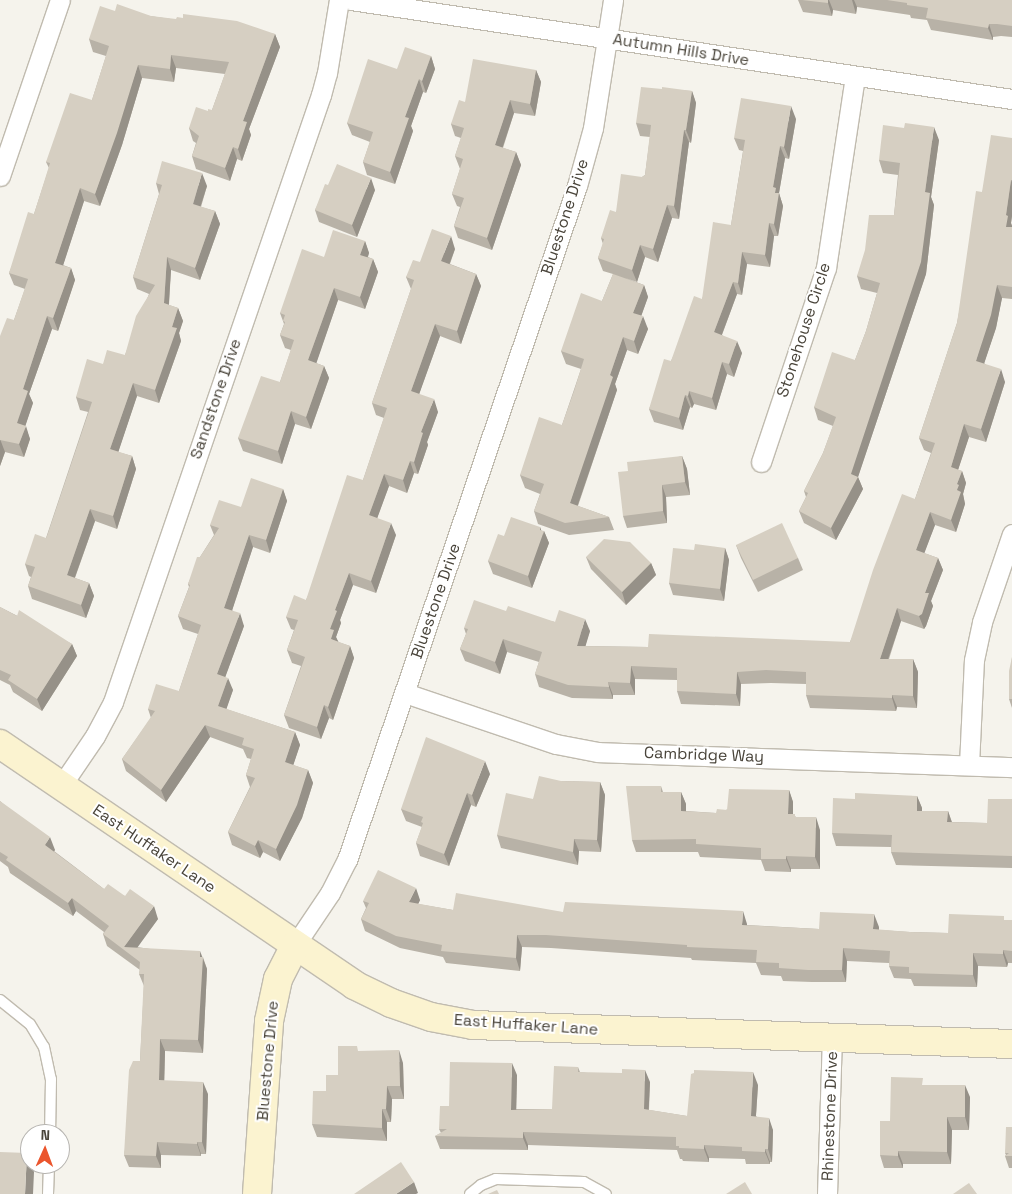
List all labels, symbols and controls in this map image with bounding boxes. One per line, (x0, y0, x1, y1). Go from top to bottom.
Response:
street label: Autumn Hills Drive (611, 30, 751, 70)
street label: Bluestone Drive (537, 157, 593, 277)
street label: Stonehouse Circle (773, 260, 835, 400)
street label: Sandstone Drive (186, 336, 246, 462)
street label: Bluestone Drive (407, 541, 465, 661)
street label: Cambridge Way (644, 743, 764, 767)
street label: East Huffaker Lane (89, 801, 219, 897)
street label: Bluestone Drive (253, 1000, 283, 1122)
street label: East Huffaker Lane (453, 1010, 599, 1040)
street label: Rhinestone Drive (818, 1051, 842, 1181)
north arrow (20, 1124, 70, 1174)
text: N (40, 1126, 50, 1144)

